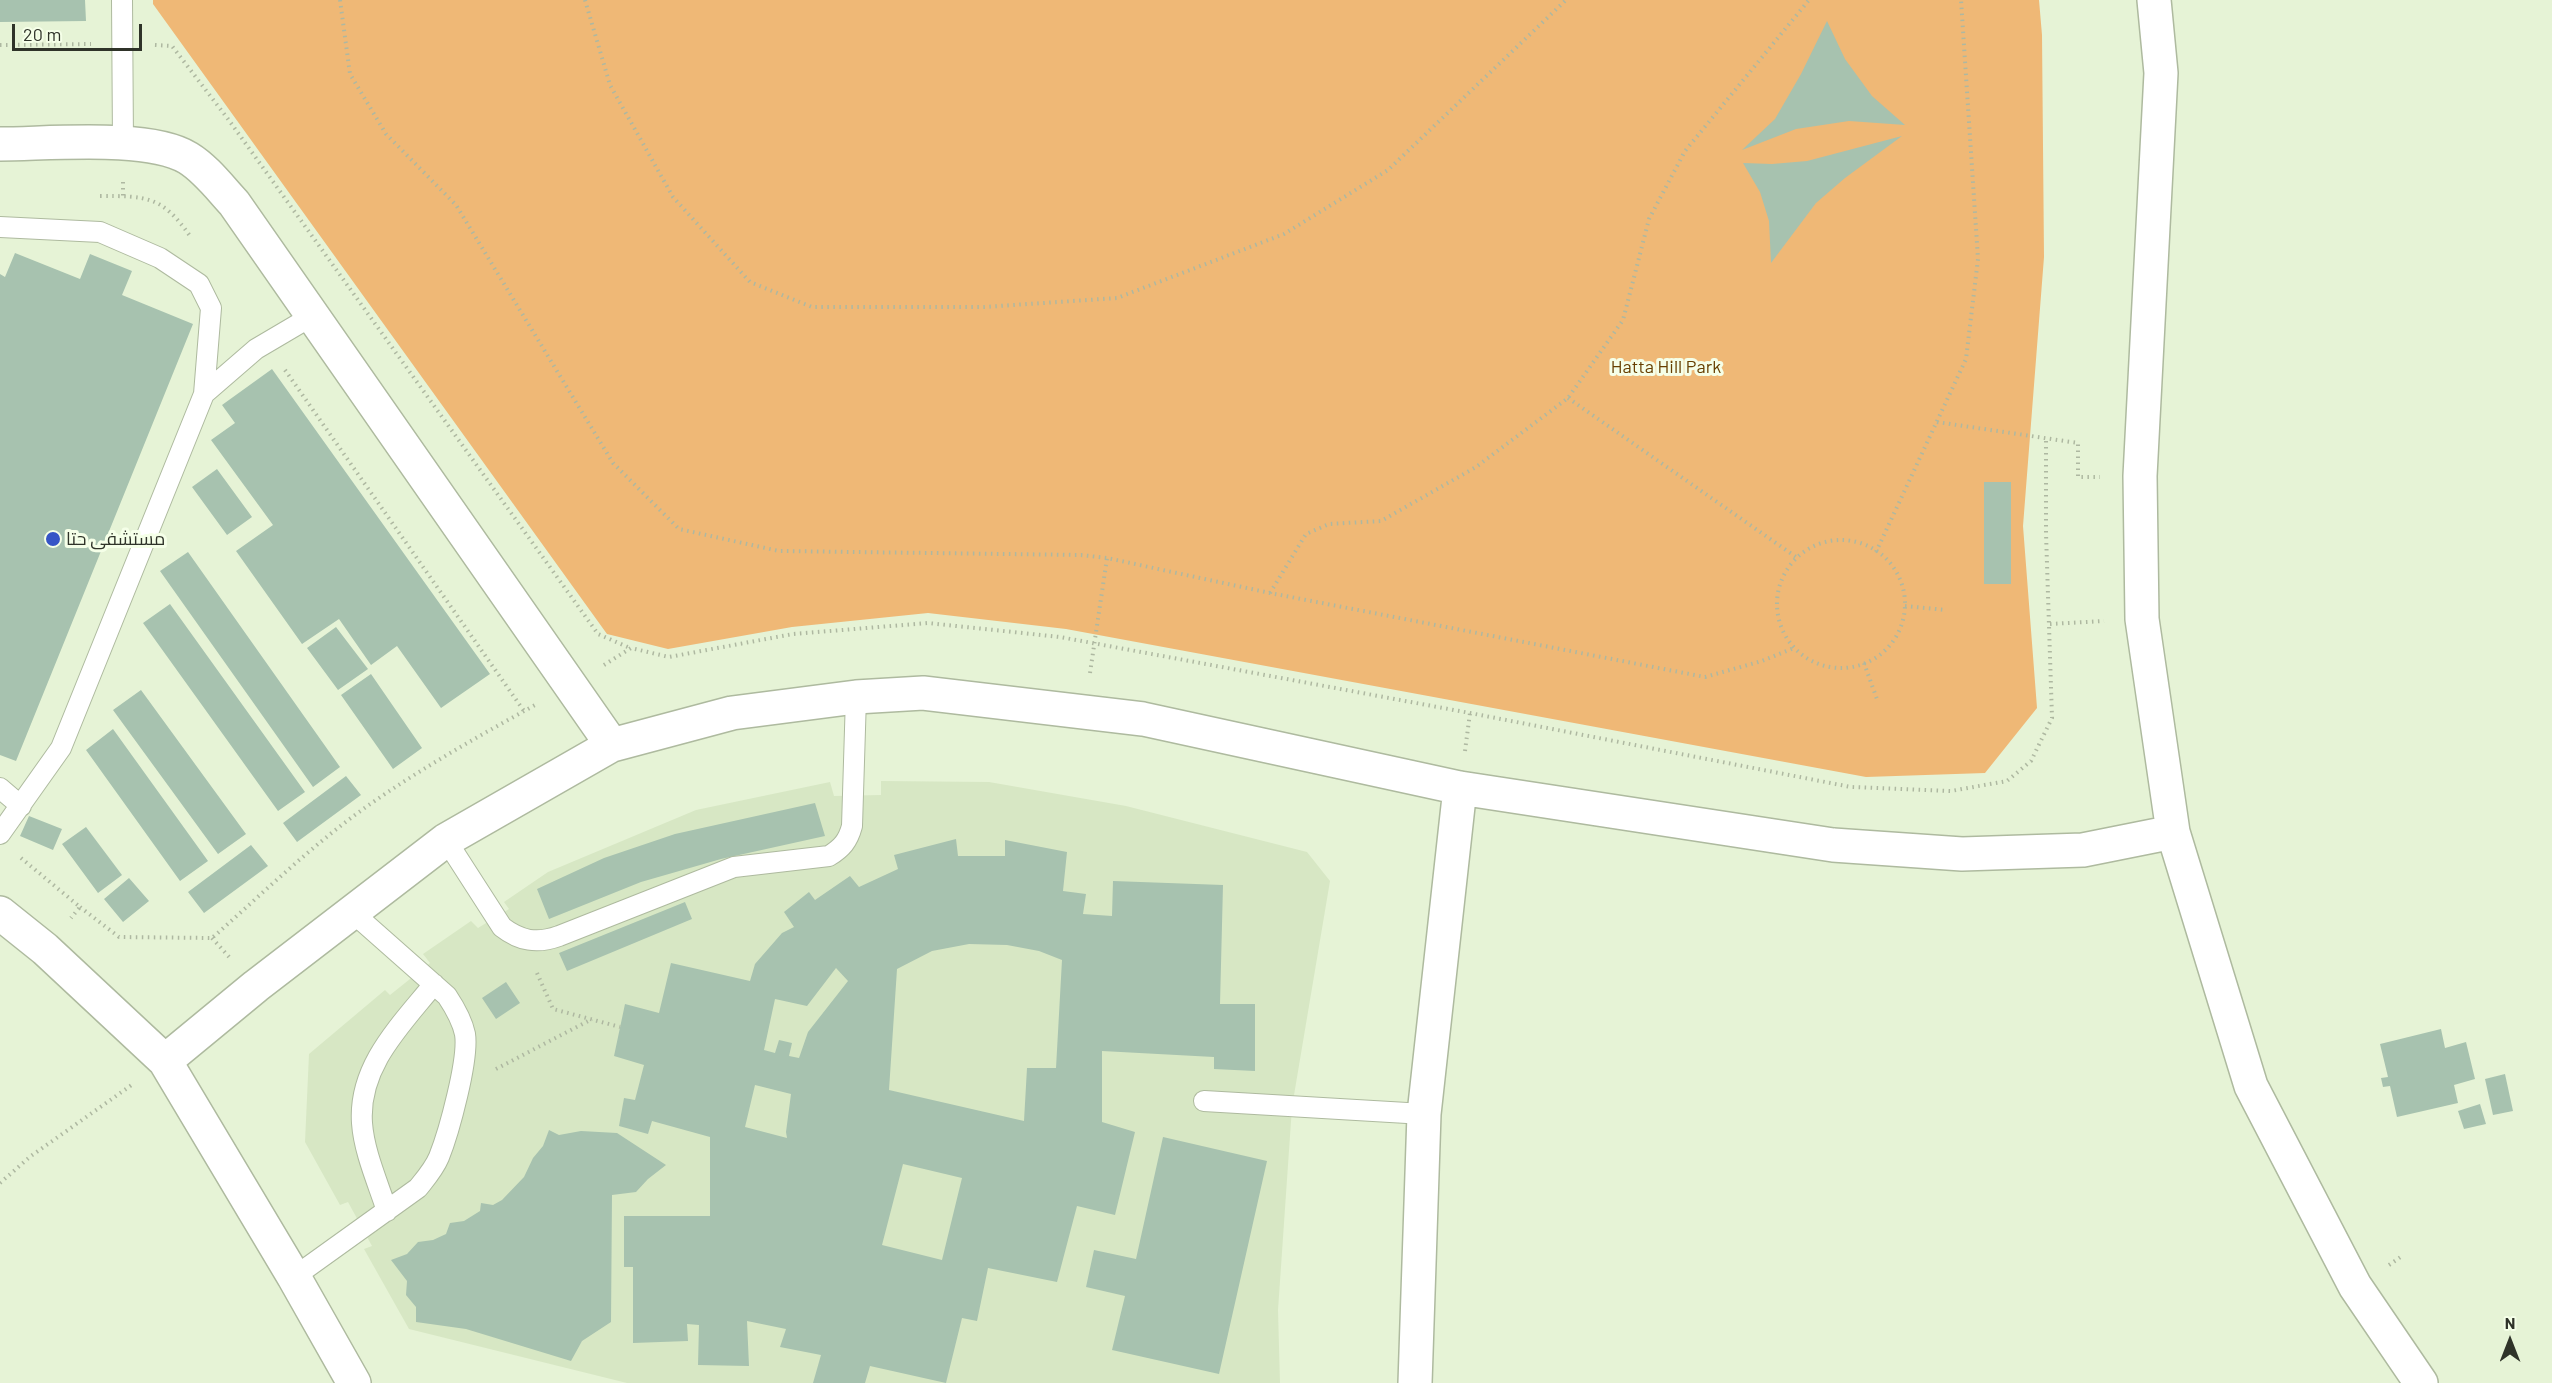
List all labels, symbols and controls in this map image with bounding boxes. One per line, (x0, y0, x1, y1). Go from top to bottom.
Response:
scale bar (15, 12, 146, 50)
text: 20 m (23, 23, 61, 45)
park label: Hatta Hill Park (1611, 356, 1721, 378)
place label: مستشفى حتا (66, 528, 165, 550)
marker: مستشفى حتا (44, 530, 62, 548)
north arrow (2480, 1311, 2540, 1371)
text: N (2505, 1313, 2515, 1332)

